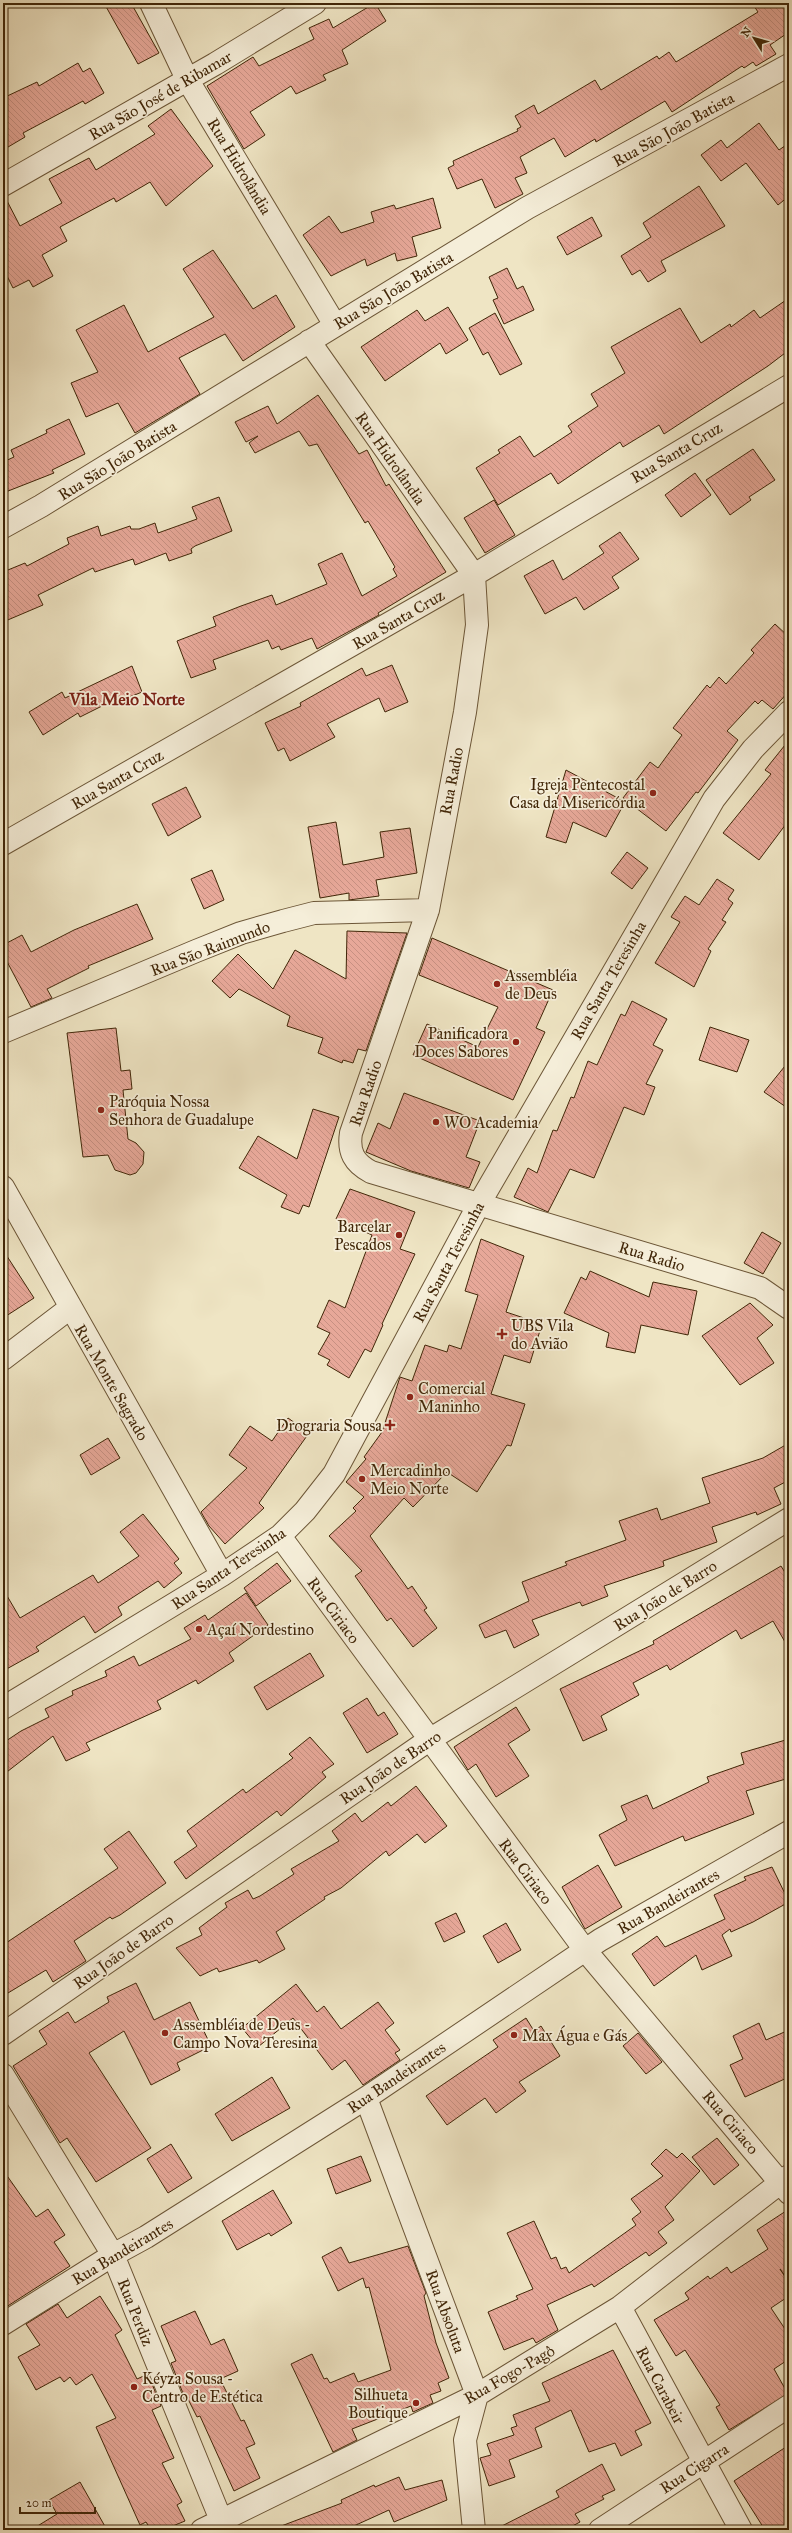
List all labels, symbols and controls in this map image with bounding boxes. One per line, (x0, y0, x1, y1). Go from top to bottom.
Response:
north arrow (734, 18, 774, 58)
text: N (738, 24, 755, 40)
street label: Rua São José de Ribamar (85, 47, 236, 145)
street label: Rua São João Batista (609, 88, 738, 172)
street label: Rua Hidrolândia (203, 115, 276, 218)
street label: Rua São João Batista (330, 247, 457, 334)
street label: Rua Hidrolândia (352, 408, 430, 509)
street label: Rua São João Batista (55, 416, 181, 505)
street label: Rua Santa Cruz (627, 417, 726, 487)
street label: Rua Santa Cruz (349, 585, 448, 653)
district label: Vila Meio Norte (68, 689, 185, 710)
street label: Rua Santa Cruz (68, 745, 167, 813)
street label: Rua Radio (436, 746, 467, 816)
place label: Igreja Pentecostal Casa da Misericórdia (509, 775, 646, 812)
marker: Igreja Pentecostal Casa da Misericórdia (648, 788, 658, 798)
street label: Rua São Raimundo (148, 917, 273, 980)
street label: Rua Santa Teresinha (567, 917, 650, 1043)
place label: Assembléia de Deus (504, 966, 578, 1003)
marker: Assembléia de Deus (492, 979, 502, 989)
place label: Panificadora Doces Sabores (414, 1024, 508, 1061)
marker: Panificadora Doces Sabores (511, 1037, 521, 1047)
street label: Rua Radio (345, 1058, 386, 1129)
place label: Paróquia Nossa Senhora de Guadalupe (109, 1092, 254, 1129)
marker: Paróquia Nossa Senhora de Guadalupe (96, 1105, 106, 1115)
place label: WO Academia (444, 1113, 538, 1132)
marker: WO Academia (431, 1117, 441, 1127)
street label: Rua Santa Teresinha (409, 1199, 488, 1326)
place label: Barcelar Pescados (334, 1217, 391, 1254)
marker: Barcelar Pescados (394, 1230, 404, 1240)
street label: Rua Radio (616, 1237, 687, 1276)
place label: UBS Vila do Avião (511, 1316, 574, 1353)
street label: Rua Monte Sagrado (70, 1321, 153, 1444)
marker: UBS Vila do Avião (496, 1328, 508, 1340)
place label: Comercial Maninho (418, 1379, 486, 1416)
marker: Comercial Maninho (405, 1392, 415, 1402)
place label: Drograria Sousa (276, 1416, 382, 1436)
marker: Drograria Sousa (385, 1420, 395, 1430)
place label: Mercadinho Meio Norte (370, 1461, 451, 1498)
marker: Mercadinho Meio Norte (357, 1474, 367, 1484)
street label: Rua Santa Teresinha (168, 1523, 289, 1614)
street label: Rua João de Barro (610, 1556, 721, 1636)
street label: Rua Ciriaco (303, 1573, 364, 1647)
place label: Açaí Nordestino (206, 1620, 314, 1639)
marker: Açaí Nordestino (194, 1624, 204, 1634)
street label: Rua João de Barro (336, 1727, 445, 1809)
street label: Rua Ciriaco (495, 1835, 556, 1908)
street label: Rua Bandeirantes (614, 1865, 723, 1938)
street label: Rua João de Barro (69, 1910, 178, 1994)
place label: Assembléia de Deus - Campo Nova Teresina (172, 2015, 318, 2052)
place label: Max Água e Gás (522, 2025, 628, 2046)
marker: Assembléia de Deus - Campo Nova Teresina (160, 2028, 170, 2038)
marker: Max Água e Gás (509, 2030, 519, 2040)
street label: Rua Bandeirantes (344, 2037, 449, 2117)
street label: Rua Ciriaco (699, 2087, 763, 2158)
street label: Rua Bandeirantes (68, 2214, 176, 2289)
street label: Rua Absoluta (422, 2267, 470, 2356)
street label: Rua Perdiz (113, 2276, 158, 2349)
street label: Rua Fogo-Pagô (460, 2341, 559, 2409)
street label: Rua Carabeir (632, 2343, 689, 2427)
place label: Kéyza Sousa - Centro de Estética (142, 2369, 263, 2406)
marker: Kéyza Sousa - Centro de Estética (129, 2382, 139, 2392)
place label: Silhueta Boutique (348, 2385, 408, 2423)
marker: Silhueta Boutique (411, 2398, 421, 2408)
street label: Rua Cigarra (656, 2439, 733, 2499)
scale bar (20, 2489, 95, 2515)
text: 20 m (26, 2496, 52, 2510)

